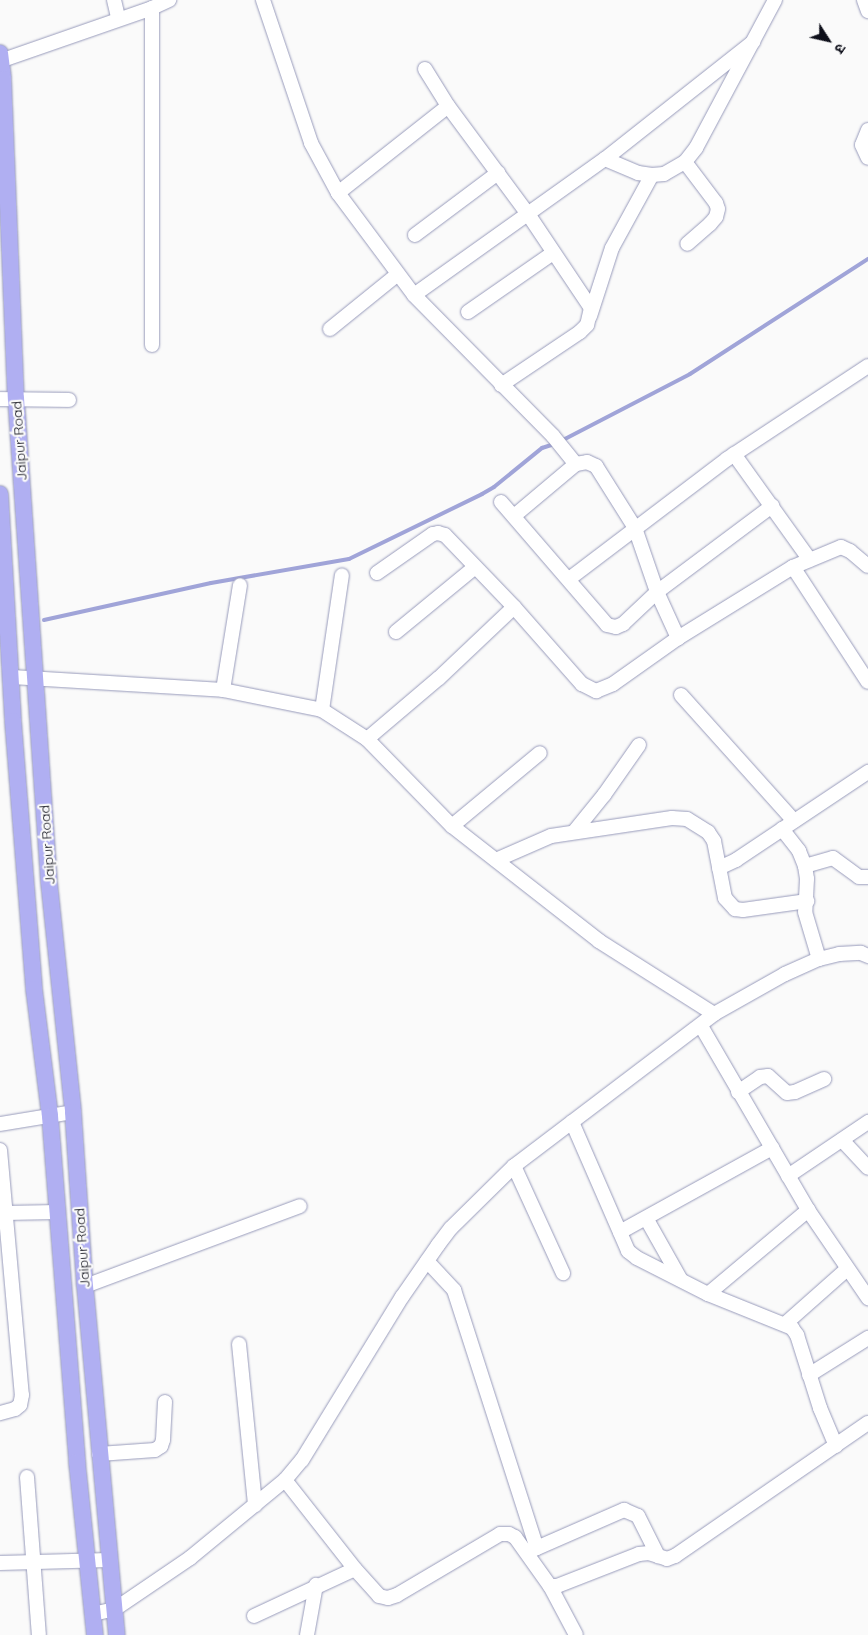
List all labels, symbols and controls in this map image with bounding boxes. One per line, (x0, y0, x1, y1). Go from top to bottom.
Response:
north arrow (803, 15, 853, 65)
text: उ (831, 40, 850, 57)
street label: Jaipur Road (8, 401, 30, 481)
street label: Jaipur Road (36, 805, 58, 885)
street label: Jaipur Road (71, 1208, 93, 1288)

